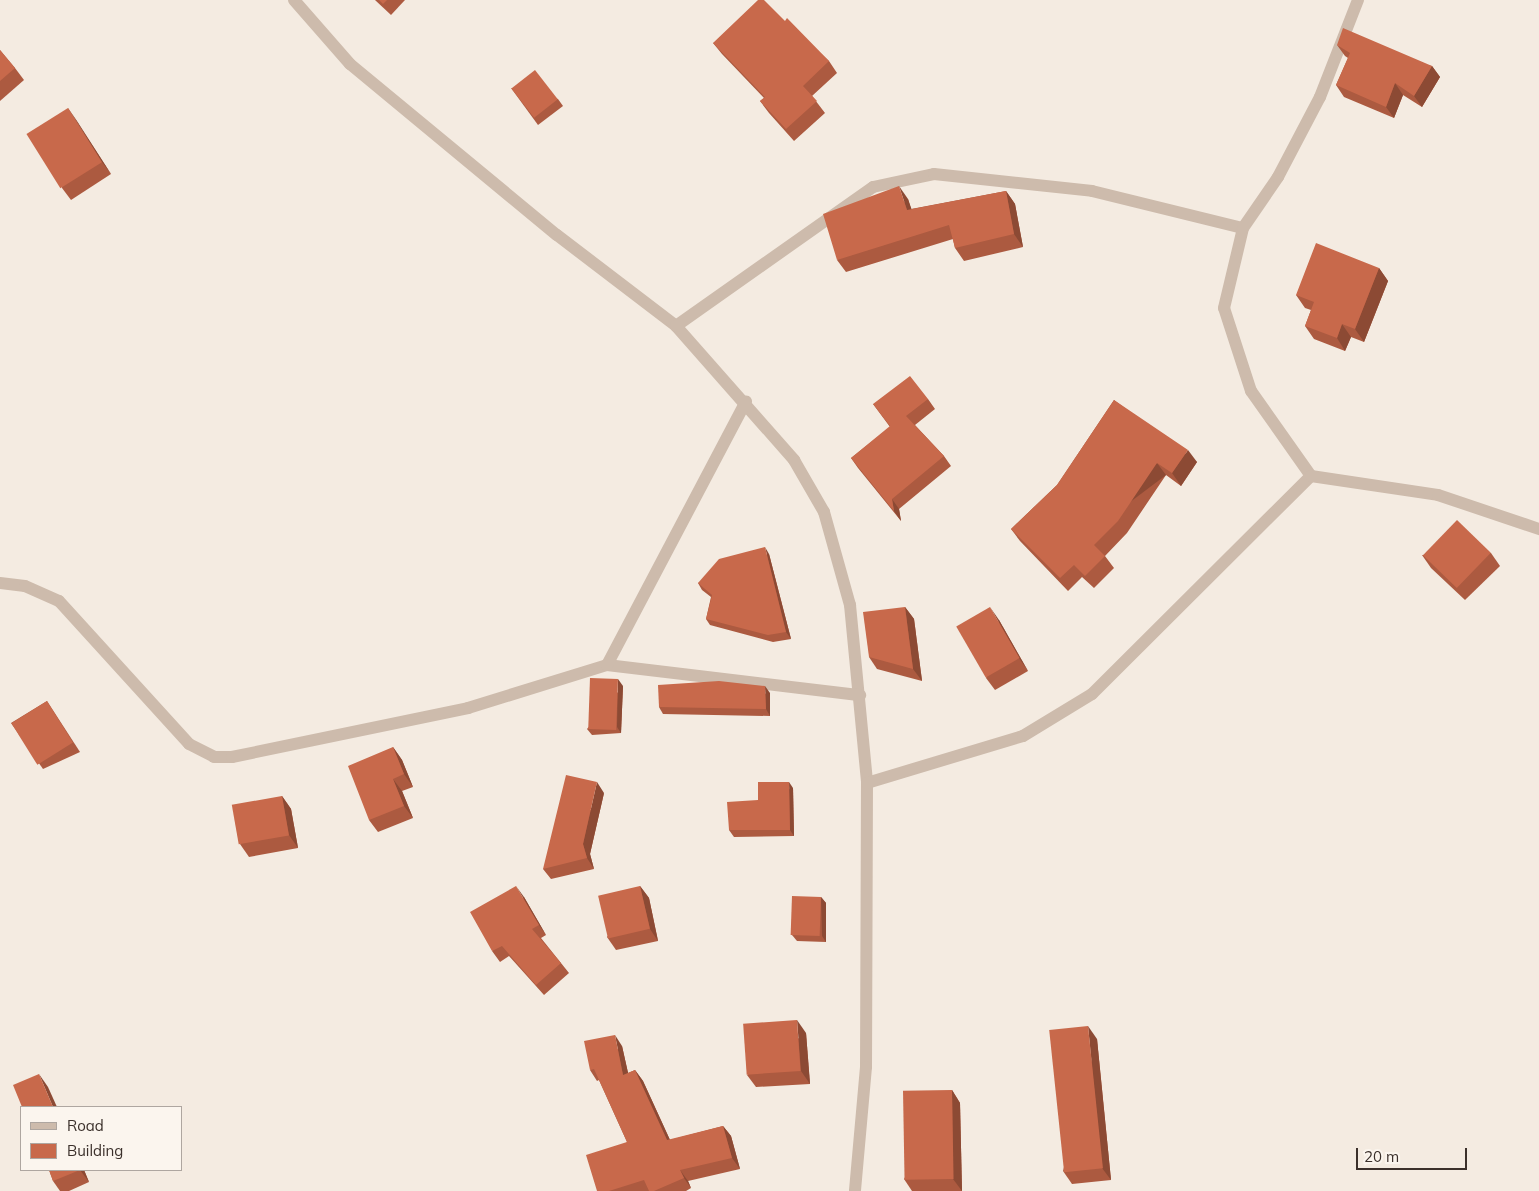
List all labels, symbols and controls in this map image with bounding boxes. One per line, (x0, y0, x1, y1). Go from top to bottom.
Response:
legend (20, 1106, 182, 1171)
text: Road (67, 1116, 104, 1135)
scale bar (1359, 1138, 1470, 1170)
text: Building (67, 1141, 123, 1160)
text: 20 m (1364, 1147, 1399, 1166)

